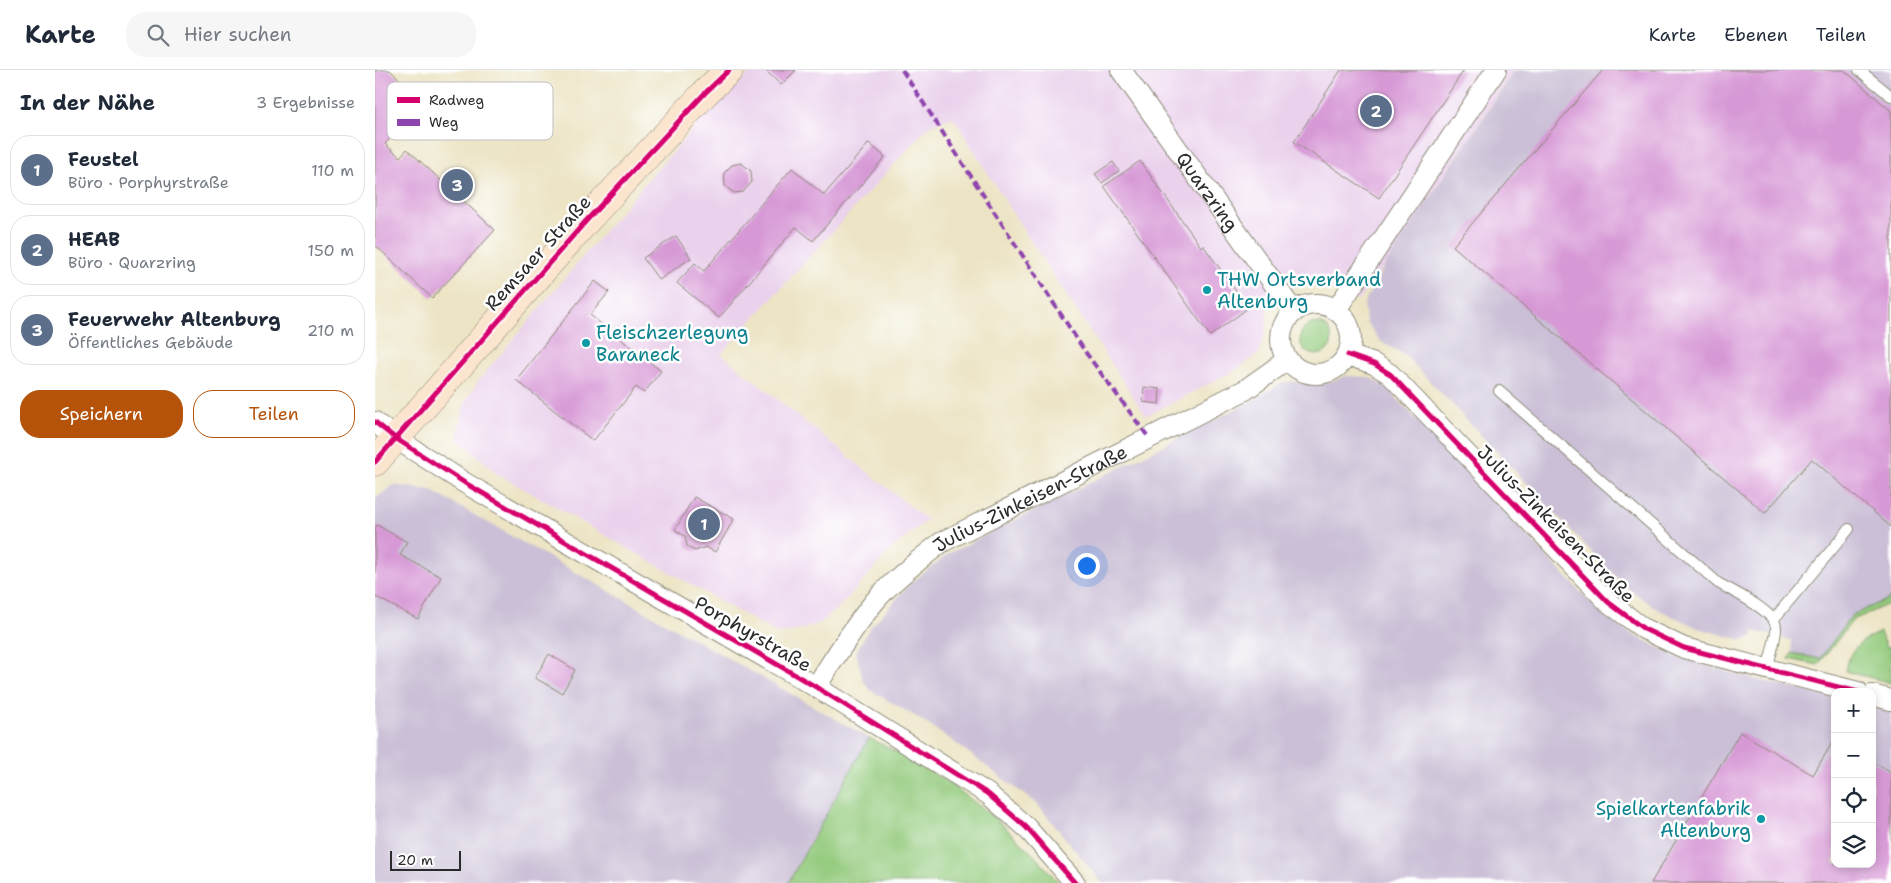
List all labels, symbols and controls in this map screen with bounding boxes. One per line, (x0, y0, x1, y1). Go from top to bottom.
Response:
search box (126, 12, 476, 57)
text: Karte (25, 19, 96, 51)
icon: search (144, 21, 172, 49)
text: Hier suchen (184, 22, 291, 47)
text: Karte (1649, 23, 1696, 47)
text: Ebenen (1724, 23, 1788, 47)
text: Teilen (1816, 23, 1866, 47)
legend (387, 82, 553, 140)
text: In der Nähe (20, 89, 155, 117)
text: Radweg (429, 91, 484, 109)
text: 3 Ergebnisse (256, 92, 355, 113)
pin: 2 (1360, 92, 1392, 130)
text: Weg (429, 113, 458, 131)
text: Feustel (68, 147, 139, 172)
street label: Quarzring (1171, 147, 1245, 236)
text: 1 (33, 160, 41, 181)
text: 110 m (311, 160, 354, 181)
pin: 3 (441, 166, 473, 204)
text: Büro · Porphyrstraße (68, 172, 229, 193)
street label: Remsaer Straße (479, 190, 597, 316)
text: HEAB (68, 227, 120, 252)
text: 2 (31, 240, 43, 261)
text: 150 m (307, 240, 354, 261)
text: Büro · Quarzring (68, 252, 196, 273)
place label: THW Ortsverband Altenburg (1217, 267, 1381, 314)
marker: THW Ortsverband Altenburg (1201, 284, 1213, 296)
text: Feuerwehr Altenburg (68, 307, 281, 332)
text: 3 (31, 320, 43, 341)
text: 210 m (307, 320, 354, 341)
place label: Fleischzerlegung Baraneck (596, 320, 748, 367)
text: Öffentliches Gebäude (68, 332, 233, 353)
marker: Fleischzerlegung Baraneck (580, 337, 592, 349)
button: Speichern (20, 390, 183, 438)
button: Teilen (193, 390, 355, 438)
street label: Julius-Zinkeisen-Straße (927, 439, 1131, 557)
street label: Julius-Zinkeisen-Straße (1472, 440, 1640, 608)
pin: 1 (688, 505, 720, 543)
your location (1074, 553, 1100, 579)
street label: Porphyrstraße (690, 590, 816, 678)
map controls (1831, 688, 1876, 868)
button: + (1831, 688, 1876, 733)
button: − (1831, 733, 1876, 778)
button: locate (1831, 778, 1876, 823)
place label: Spielkartenfabrik Altenburg (1596, 796, 1751, 843)
marker: Spielkartenfabrik Altenburg (1755, 813, 1767, 825)
button: layers (1831, 823, 1876, 868)
scale bar (390, 848, 461, 871)
text: 20 m (397, 851, 433, 869)

